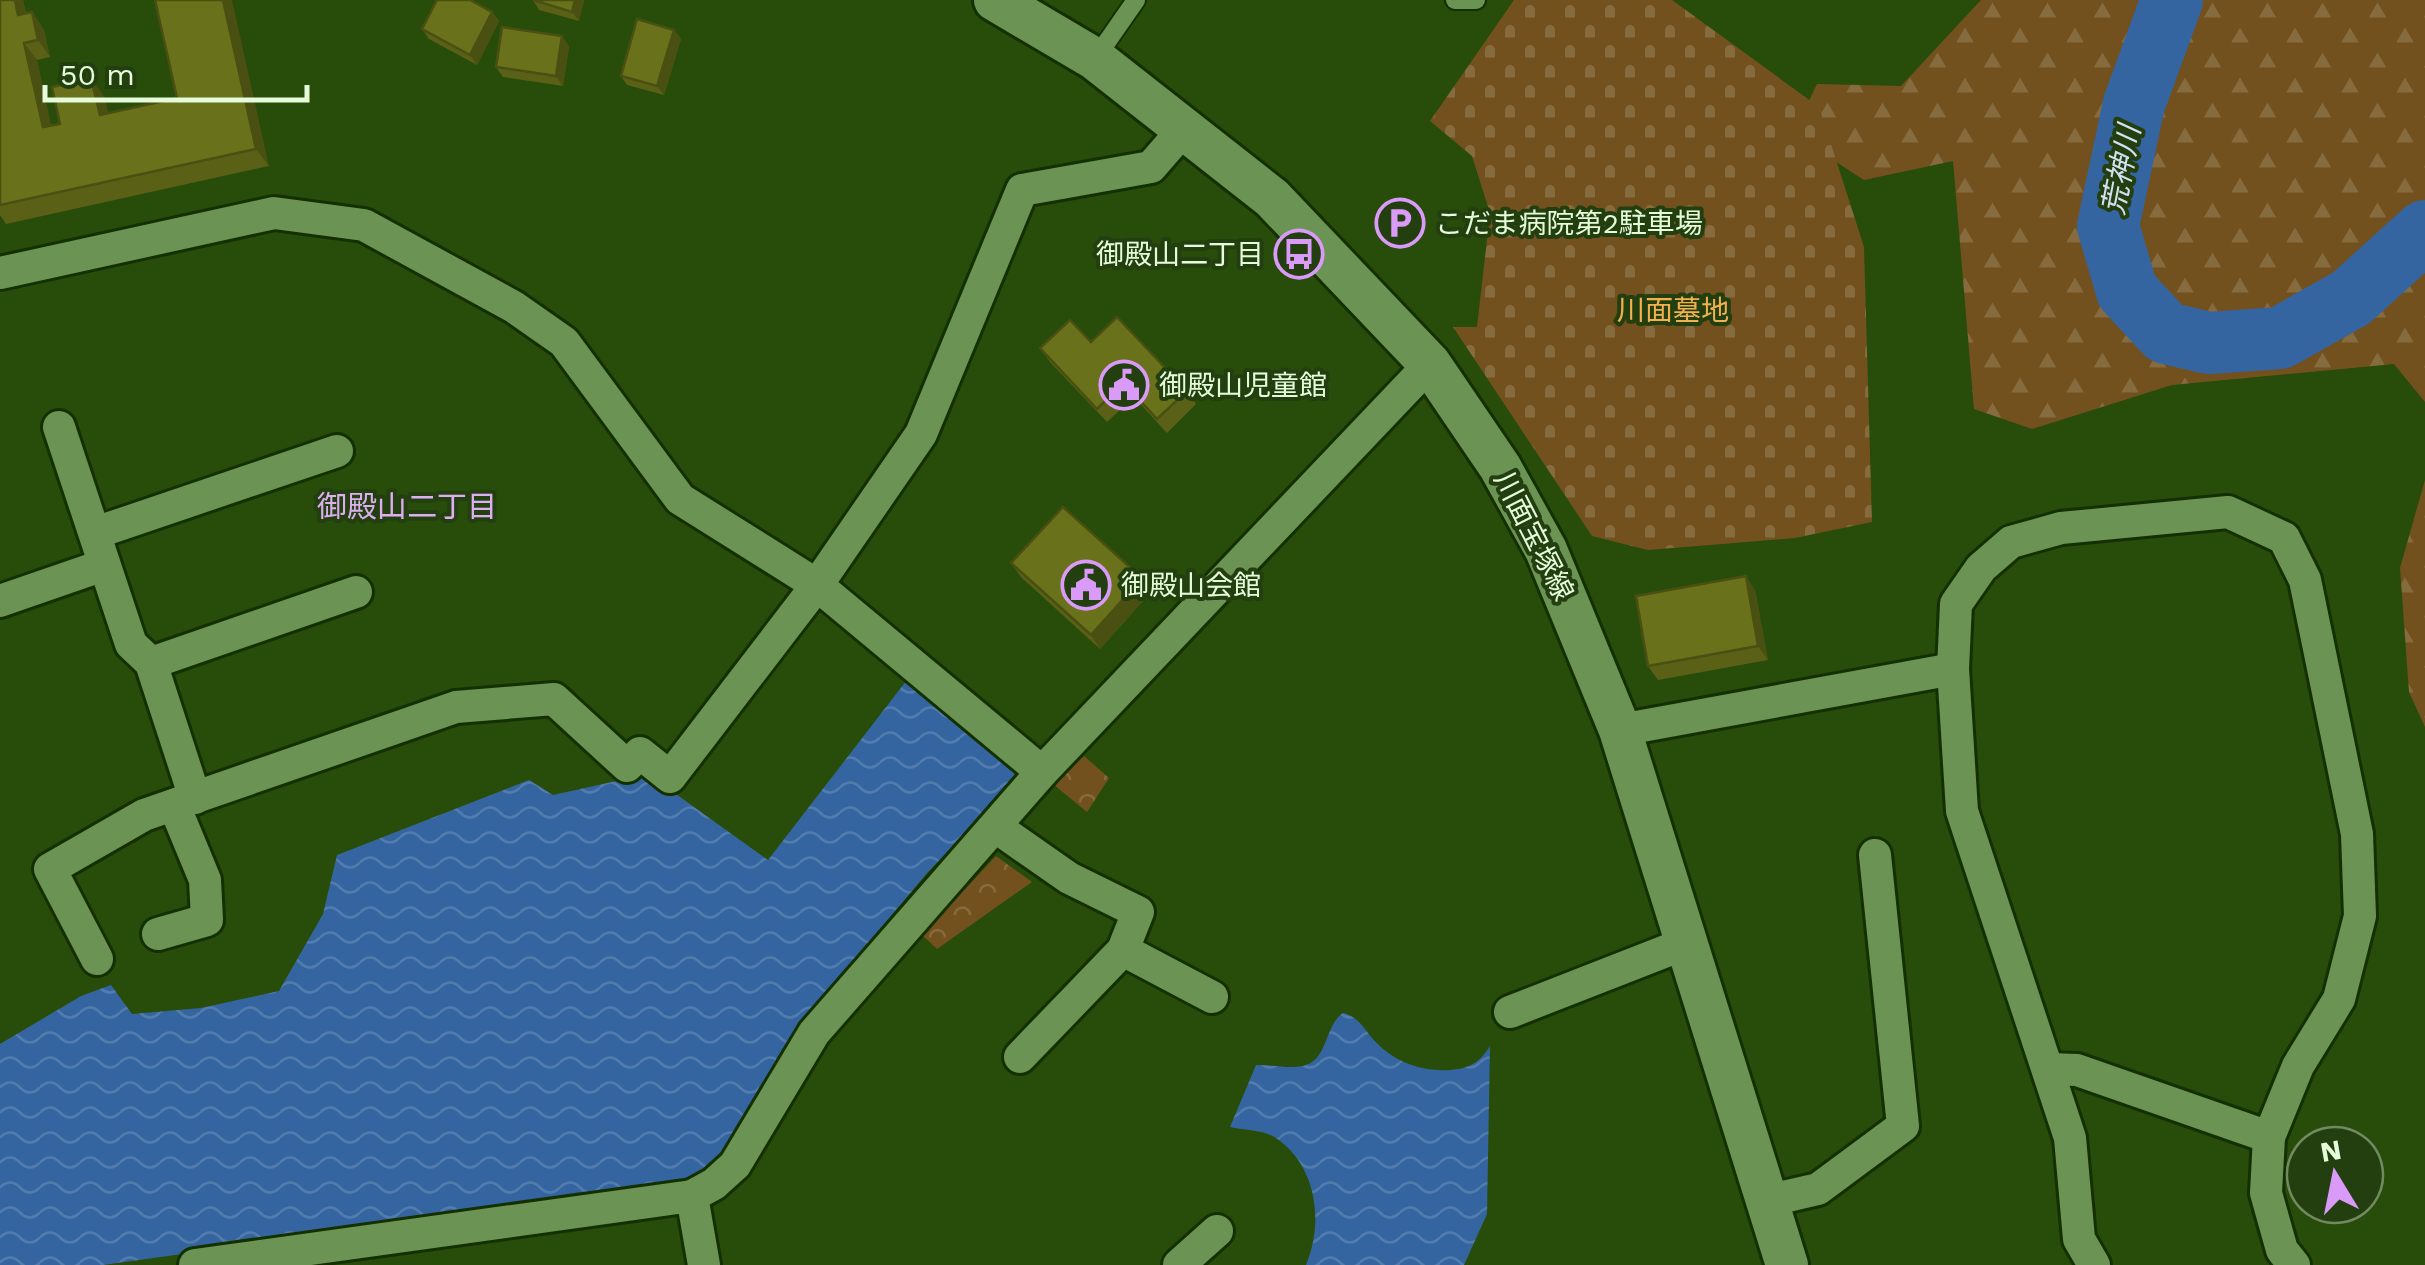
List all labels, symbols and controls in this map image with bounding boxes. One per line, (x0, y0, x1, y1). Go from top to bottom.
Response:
scale bar (45, 40, 308, 102)
text: 50 m (60, 57, 135, 92)
water label: 荒神川 (2095, 120, 2147, 218)
parking icon: こだま病院第2駐車場 (1374, 197, 1426, 249)
place label: こだま病院第2駐車場 (1435, 207, 1703, 240)
bus stop icon: 御殿山二丁目 (1273, 228, 1325, 280)
place label: 御殿山二丁目 (1096, 238, 1264, 271)
park label: 川面墓地 (1617, 294, 1729, 327)
public building icon: 御殿山児童館 (1098, 359, 1150, 411)
place label: 御殿山児童館 (1159, 369, 1327, 402)
street label: 川面宝塚線 (1488, 466, 1580, 606)
district label: 御殿山二丁目 (317, 489, 497, 524)
public building icon: 御殿山会館 (1060, 559, 1112, 611)
place label: 御殿山会館 (1121, 569, 1261, 602)
north arrow (2285, 1125, 2385, 1225)
text: N (2318, 1133, 2344, 1169)

